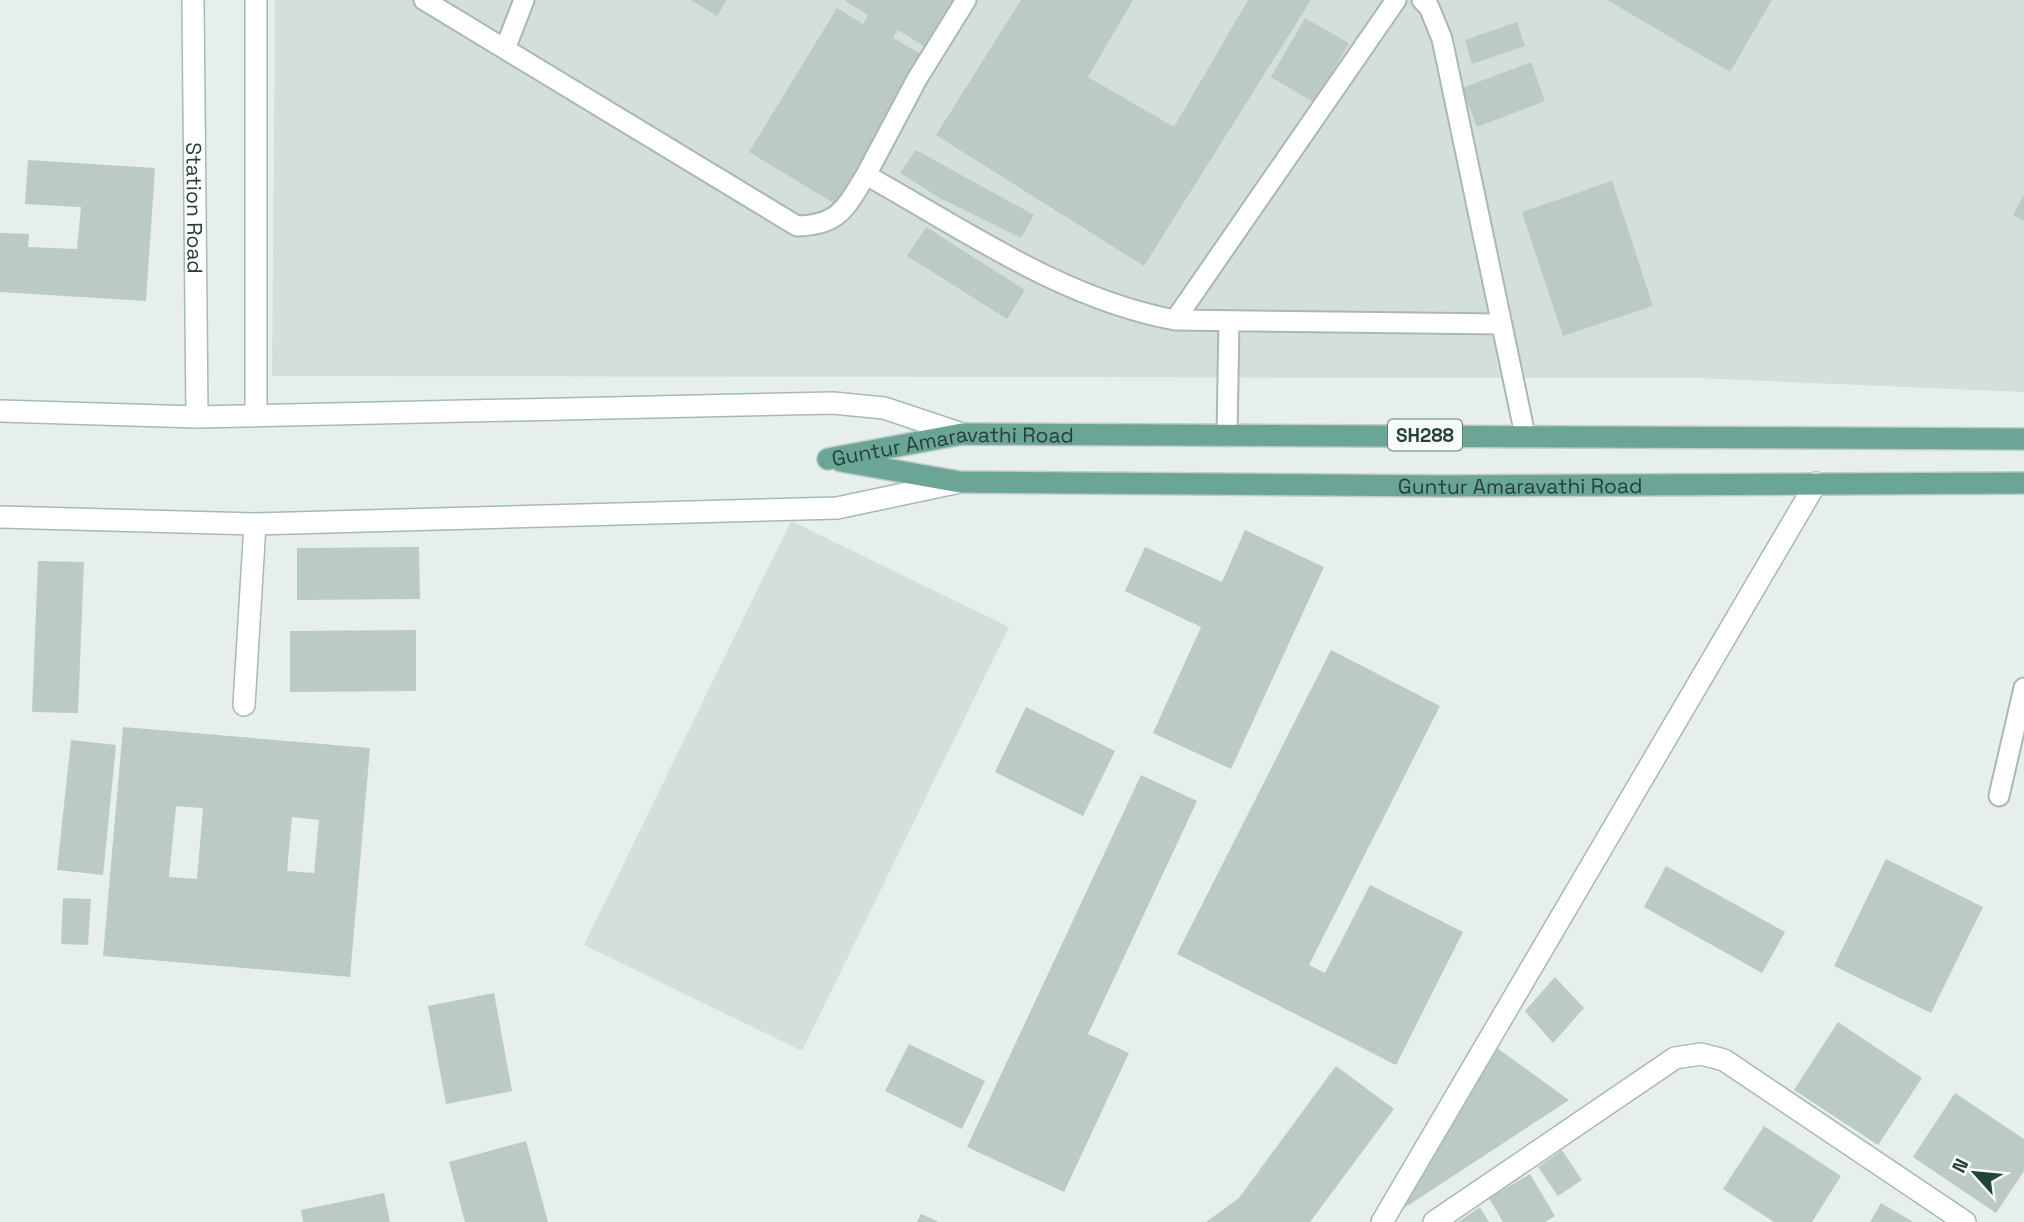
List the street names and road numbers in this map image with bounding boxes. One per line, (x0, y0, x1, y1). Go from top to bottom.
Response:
street label: Station Road (181, 142, 209, 274)
street label: Guntur Amaravathi Road (829, 420, 1074, 472)
road number: SH288 (1388, 420, 1462, 450)
street label: Guntur Amaravathi Road (1398, 471, 1642, 500)

